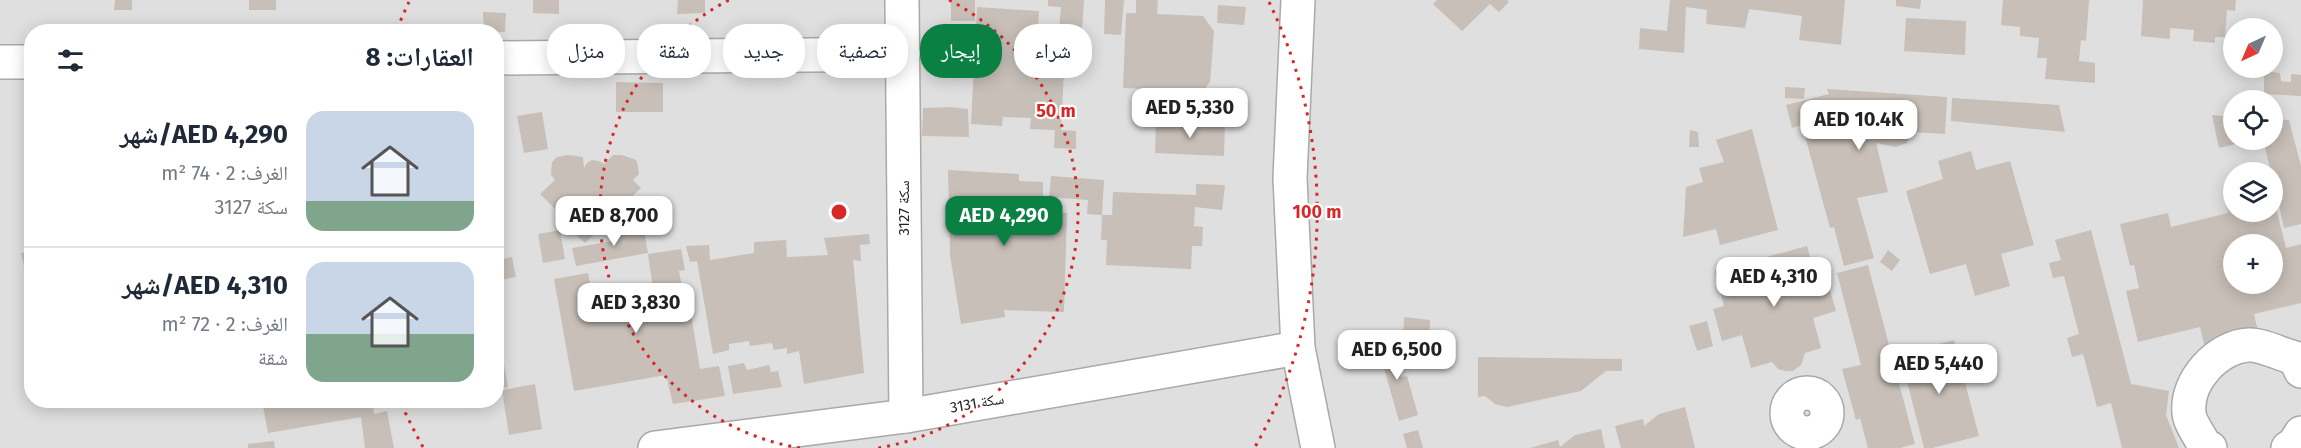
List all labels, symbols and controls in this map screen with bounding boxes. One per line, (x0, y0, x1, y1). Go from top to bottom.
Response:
north arrow (2223, 18, 2283, 78)
map controls (2223, 18, 2283, 294)
chip: منزل (547, 24, 625, 78)
chip: شقة (637, 24, 711, 78)
chip: جديد (723, 24, 805, 78)
chip: تصفية (817, 24, 908, 78)
chip: إيجار (920, 24, 1002, 78)
chip: شراء (1014, 24, 1092, 78)
text: العقارات: 8 (365, 42, 474, 73)
icon: filters (54, 44, 87, 77)
pin: AED 5,330 (1121, 88, 1259, 139)
button: locate (2223, 90, 2283, 150)
text: AED 5,330 (1146, 95, 1234, 119)
text: 50 m (1036, 100, 1076, 122)
pin: AED 10.4K (1790, 100, 1928, 151)
text: AED 10.4K (1814, 107, 1904, 131)
text: AED 4,290/شهر (120, 119, 288, 150)
icon: home (354, 135, 426, 207)
text: الغرف: 2 · 74 m² (161, 161, 288, 185)
button: layers (2223, 162, 2283, 222)
street label: سكة 3127 (895, 180, 913, 236)
text: سكة 3127 (215, 195, 288, 219)
pin: AED 8,700 (545, 196, 683, 247)
pin: AED 4,290 (935, 196, 1073, 247)
text: 100 m (1293, 201, 1341, 223)
centre of rings (829, 202, 849, 222)
text: AED 8,700 (569, 203, 659, 227)
text: AED 4,290 (959, 203, 1049, 227)
button: + (2223, 234, 2283, 294)
pin: AED 4,310 (1705, 257, 1843, 308)
text: AED 4,310 (1730, 264, 1818, 288)
text: AED 4,310/شهر (122, 270, 288, 301)
pin: AED 3,830 (567, 283, 705, 334)
icon: home (354, 286, 426, 358)
text: AED 3,830 (592, 290, 681, 314)
text: الغرف: 2 · 72 m² (161, 312, 288, 336)
pin: AED 6,500 (1328, 330, 1466, 381)
text: AED 6,500 (1352, 337, 1442, 361)
pin: AED 5,440 (1870, 344, 2008, 395)
text: شقة (258, 346, 288, 370)
text: AED 5,440 (1894, 351, 1984, 375)
street label: سكة 3131 (948, 389, 1006, 417)

